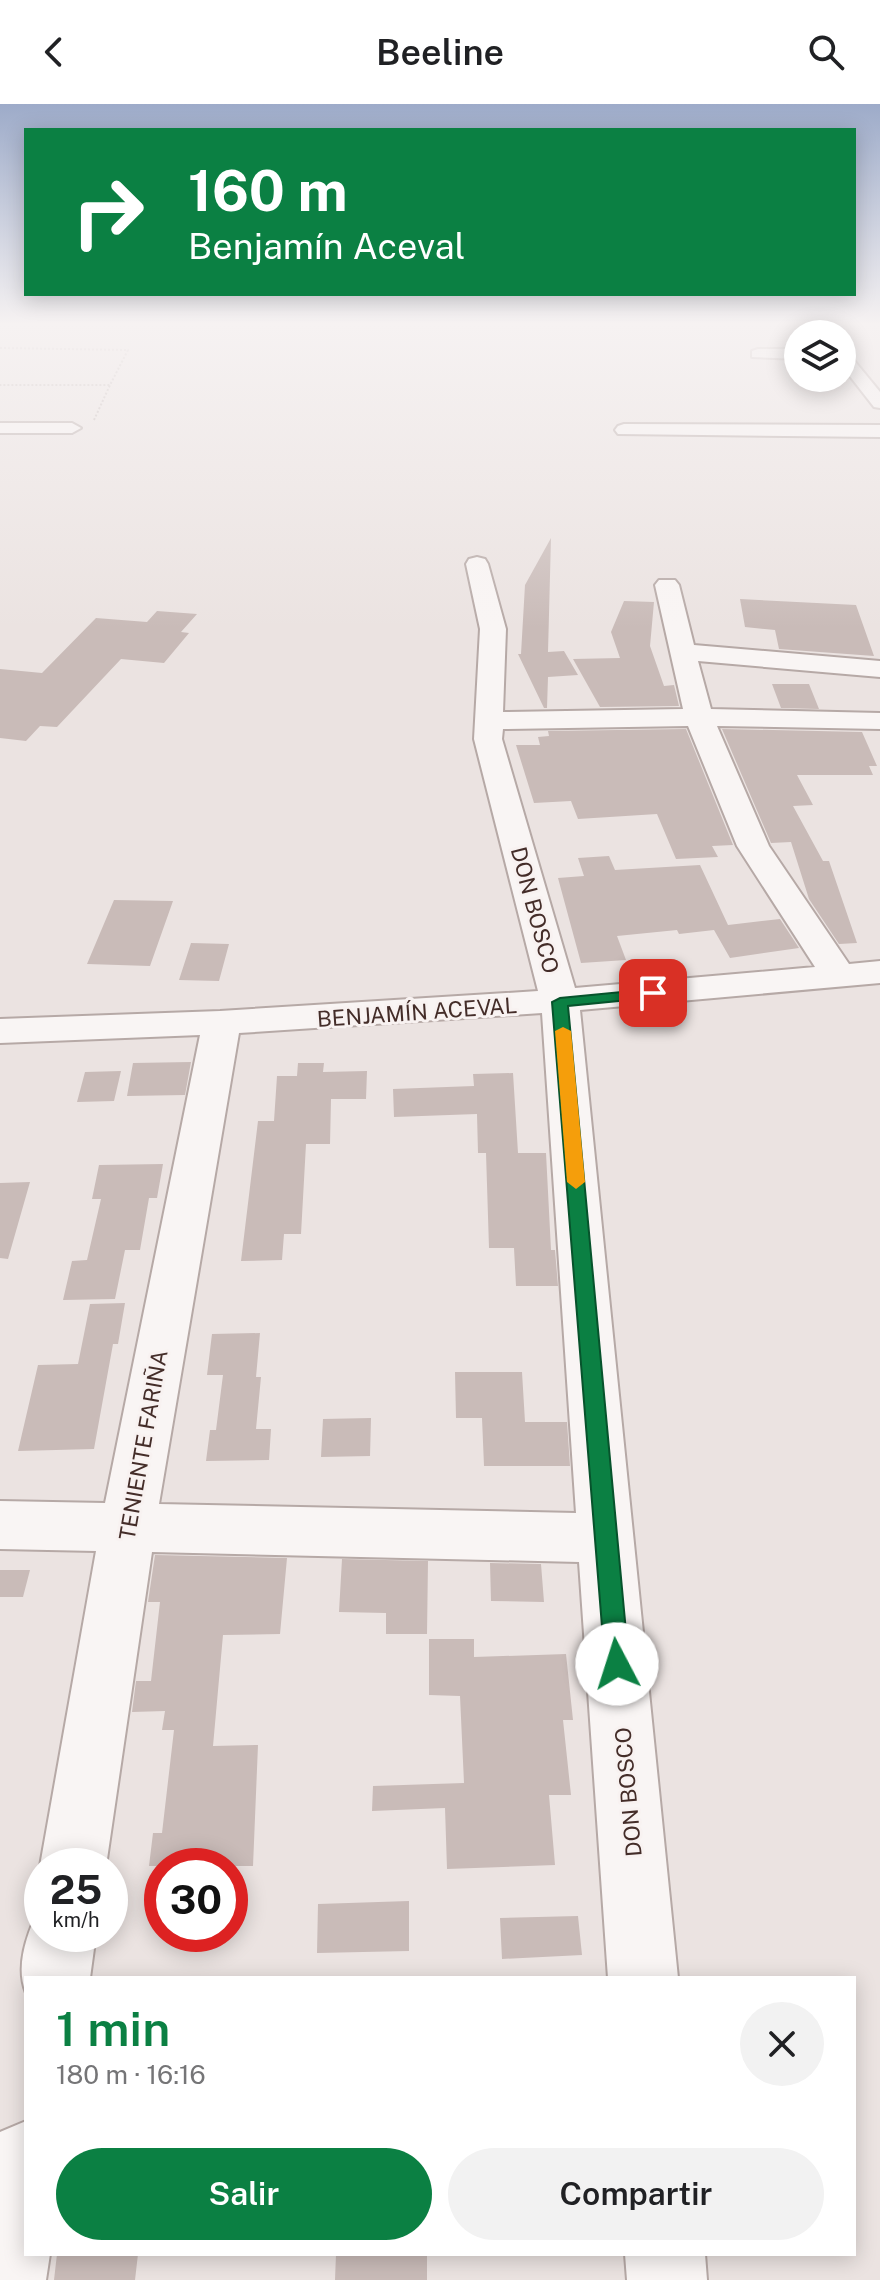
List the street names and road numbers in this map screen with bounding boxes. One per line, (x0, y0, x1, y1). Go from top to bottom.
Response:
street label: DON BOSCO (506, 844, 564, 976)
street label: BENJAMÍN ACEVAL (316, 992, 518, 1032)
street label: TENIENTE FARIÑA (112, 1348, 173, 1542)
street label: DON BOSCO (609, 1726, 647, 1858)

